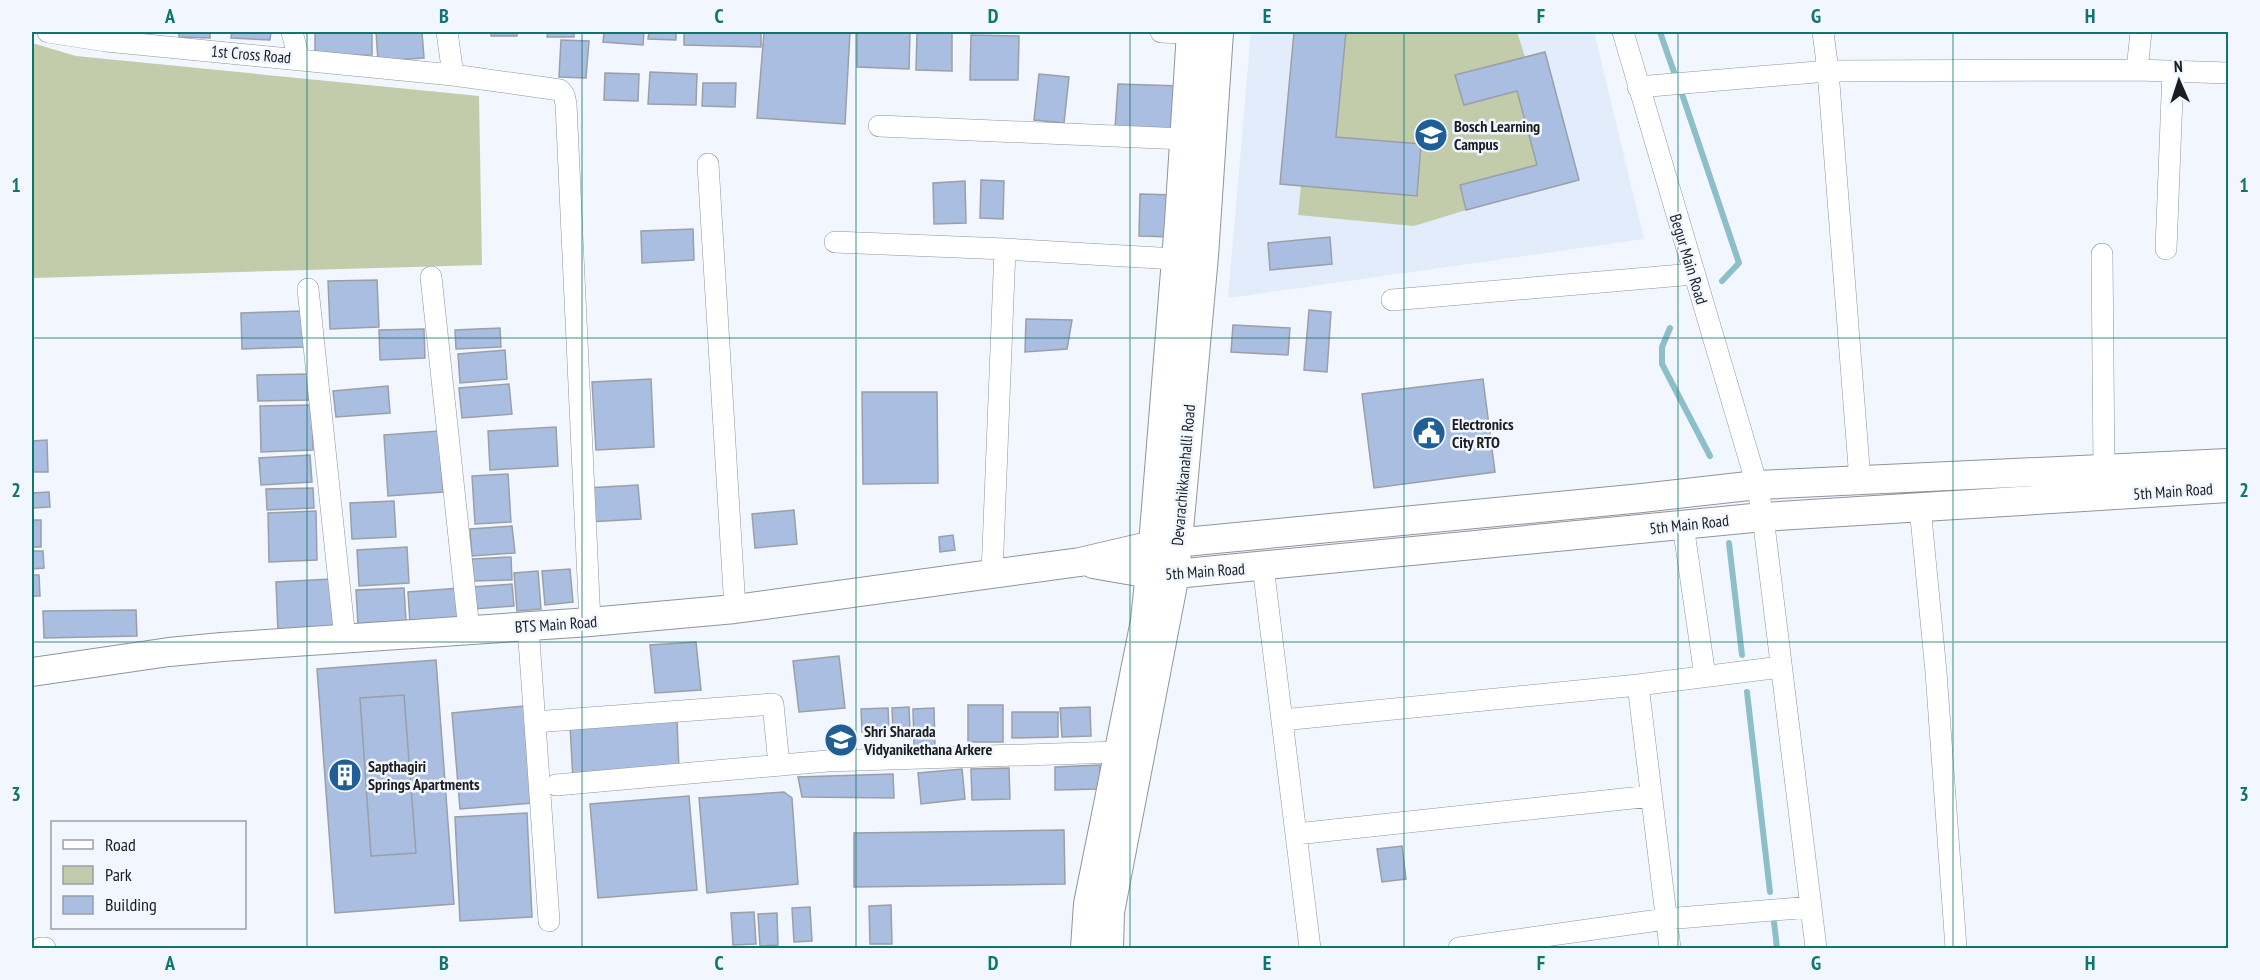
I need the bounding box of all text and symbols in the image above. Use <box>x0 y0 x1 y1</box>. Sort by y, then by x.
text: A <box>164 3 176 29</box>
text: B <box>439 3 449 29</box>
text: C <box>714 3 724 29</box>
text: D <box>988 3 999 29</box>
text: E <box>1263 3 1271 29</box>
text: F <box>1537 3 1545 29</box>
text: G <box>1811 3 1821 29</box>
text: H <box>2085 3 2095 29</box>
street label: 1st Cross Road <box>210 41 292 67</box>
north arrow <box>2149 51 2209 111</box>
text: N <box>2173 56 2183 76</box>
place label: Bosch Learning Campus <box>1454 116 1540 154</box>
school or university icon: Bosch Learning Campus <box>1413 117 1449 153</box>
text: 1 <box>11 172 21 198</box>
text: 1 <box>2239 172 2249 198</box>
street label: Begur Main Road <box>1666 211 1712 307</box>
street label: Devarachikkanahalli Road <box>1167 404 1199 546</box>
place label: Electronics City RTO <box>1452 414 1514 452</box>
public building icon: Electronics City RTO <box>1411 415 1447 451</box>
text: 2 <box>11 477 21 503</box>
text: 2 <box>2239 477 2249 503</box>
street label: 5th Main Road <box>2132 478 2214 504</box>
street label: 5th Main Road <box>1648 510 1730 538</box>
street label: 5th Main Road <box>1164 558 1246 584</box>
street label: BTS Main Road <box>514 611 598 637</box>
place label: Shri Sharada Vidyanikethana Arkere <box>863 721 992 759</box>
school or university icon: Shri Sharada Vidyanikethana Arkere <box>823 722 859 758</box>
place label: Sapthagiri Springs Apartments <box>368 756 480 794</box>
building icon: Sapthagiri Springs Apartments <box>327 757 363 793</box>
text: 3 <box>11 781 21 807</box>
text: 3 <box>2239 781 2249 807</box>
legend <box>51 821 246 929</box>
text: Road <box>105 833 136 856</box>
text: Park <box>105 863 132 886</box>
text: Building <box>105 893 157 916</box>
text: A <box>164 950 176 976</box>
text: B <box>439 950 449 976</box>
text: C <box>714 950 724 976</box>
text: D <box>988 950 999 976</box>
text: E <box>1263 950 1271 976</box>
text: F <box>1537 950 1545 976</box>
text: G <box>1811 950 1821 976</box>
text: H <box>2085 950 2095 976</box>

